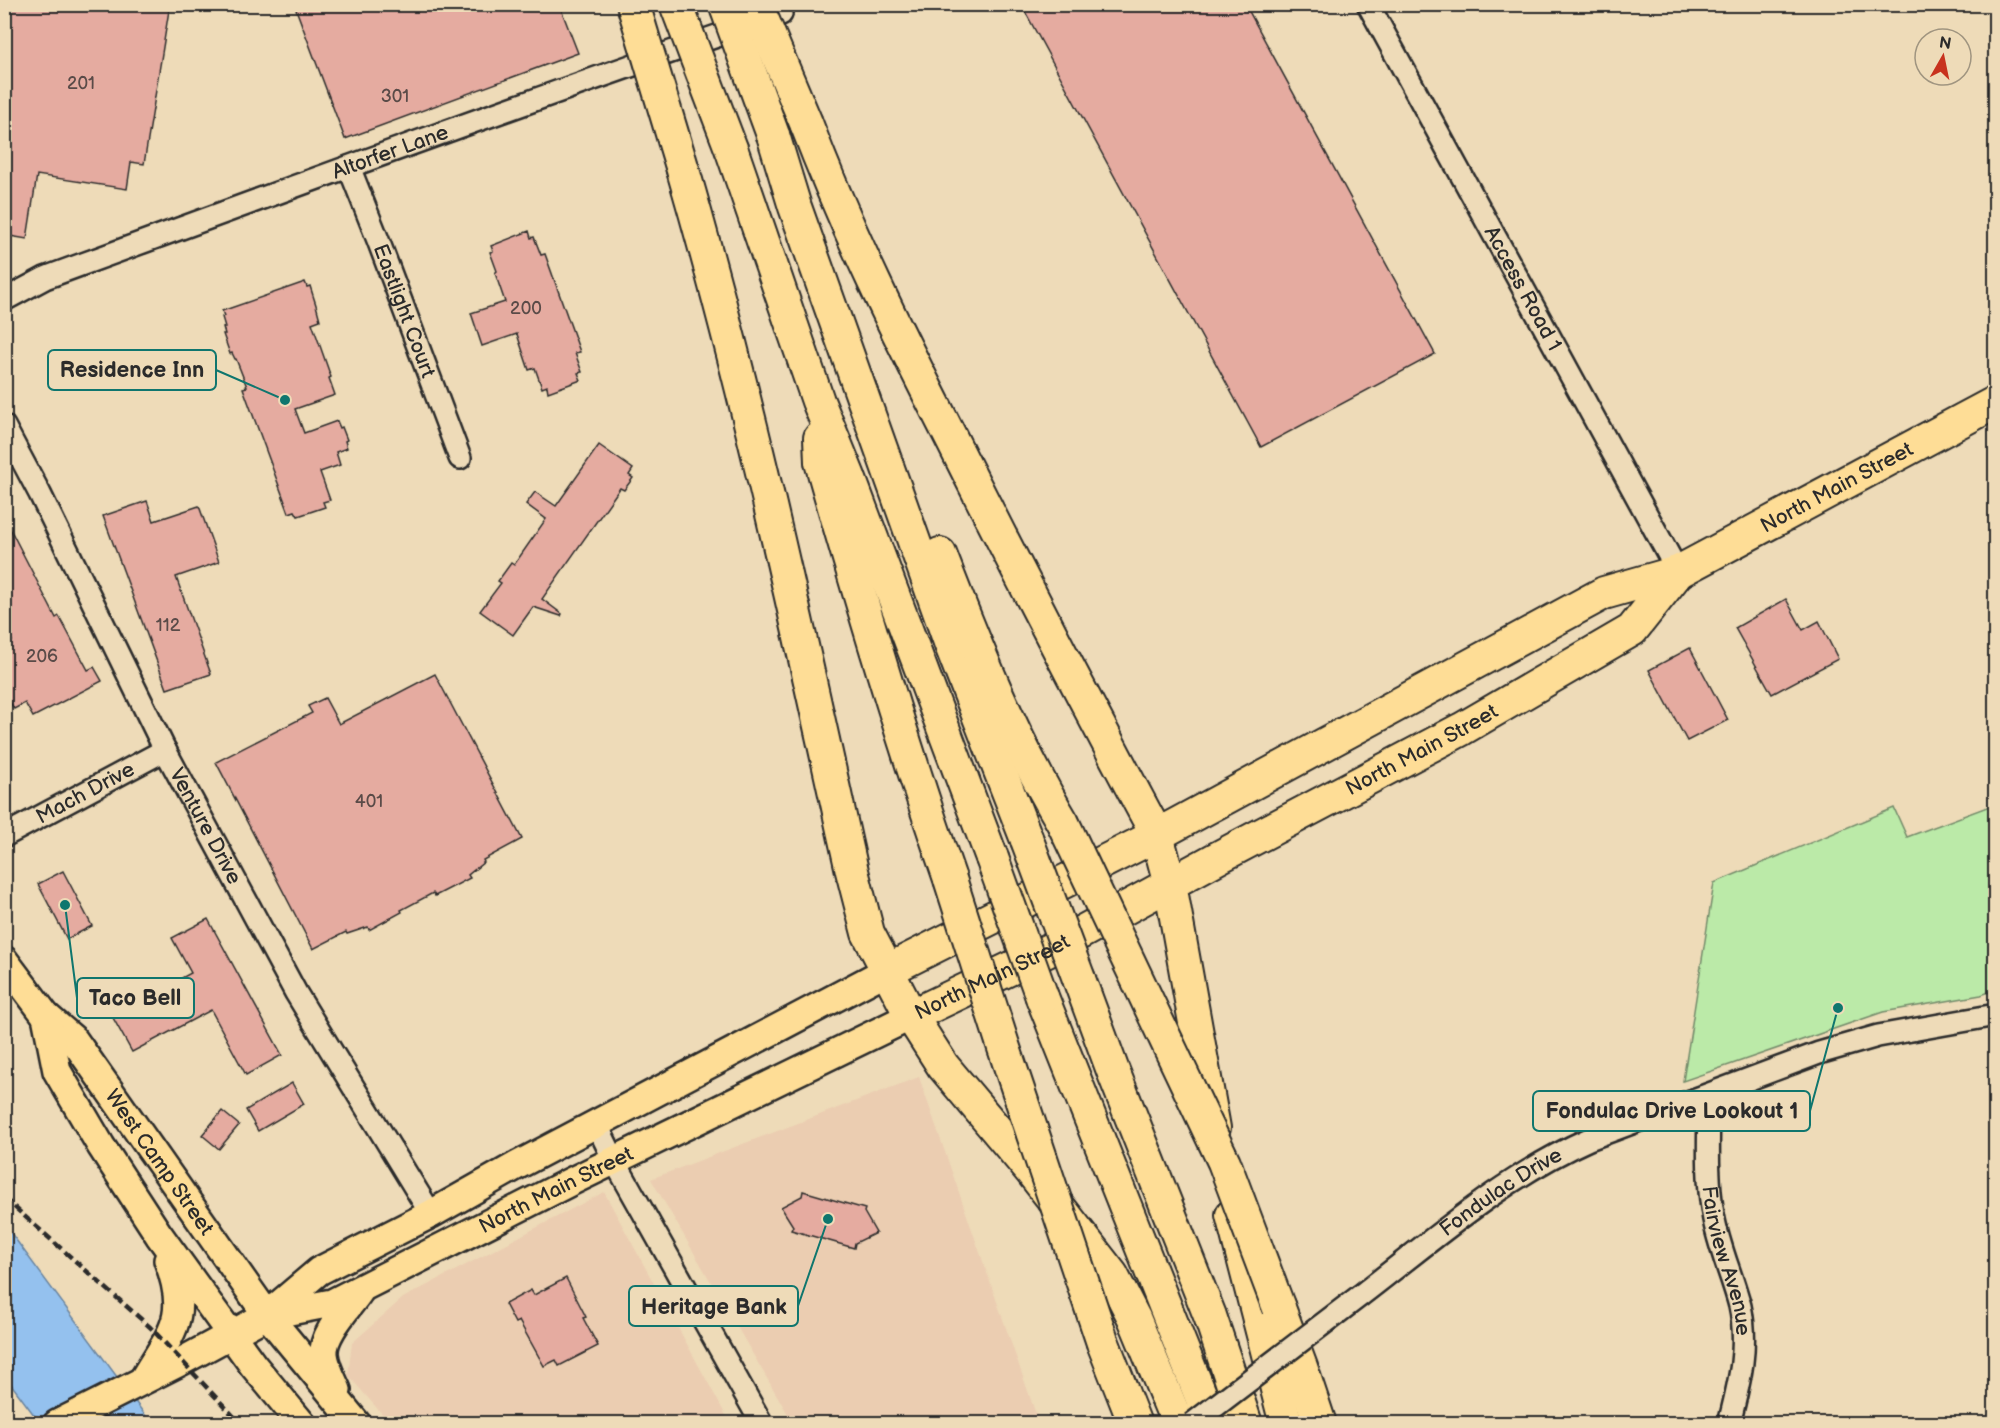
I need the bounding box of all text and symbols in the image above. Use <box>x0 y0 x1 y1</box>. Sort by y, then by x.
north arrow <box>1913 27 1973 87</box>
text: N <box>1938 33 1953 54</box>
house number: 201 <box>67 73 95 94</box>
house number: 301 <box>381 86 409 107</box>
street label: Altorfer Lane <box>329 120 452 185</box>
street label: Access Road 1 <box>1479 222 1567 355</box>
street label: Eastlight Court <box>368 241 441 382</box>
house number: 200 <box>510 298 542 319</box>
callout: Residence Inn <box>48 350 216 390</box>
text: Residence Inn <box>60 357 204 384</box>
street label: North Main Street <box>1756 437 1918 539</box>
house number: 112 <box>156 615 181 636</box>
house number: 206 <box>26 646 58 667</box>
street label: North Main Street <box>1341 699 1503 801</box>
street label: Mach Drive <box>32 757 139 830</box>
street label: Venture Drive <box>164 764 247 889</box>
house number: 401 <box>355 791 383 812</box>
street label: North Main Street <box>911 929 1075 1025</box>
callout: Taco Bell <box>77 978 194 1018</box>
text: Taco Bell <box>89 985 181 1012</box>
street label: West Camp Street <box>100 1085 219 1240</box>
callout: Fondulac Drive Lookout 1 <box>1533 1091 1810 1131</box>
text: Fondulac Drive Lookout 1 <box>1546 1098 1798 1125</box>
street label: North Main Street <box>475 1141 638 1239</box>
street label: Fondulac Drive <box>1435 1142 1566 1242</box>
street label: Fairview Avenue <box>1697 1185 1756 1336</box>
callout: Heritage Bank <box>629 1286 798 1326</box>
text: Heritage Bank <box>641 1294 787 1321</box>

